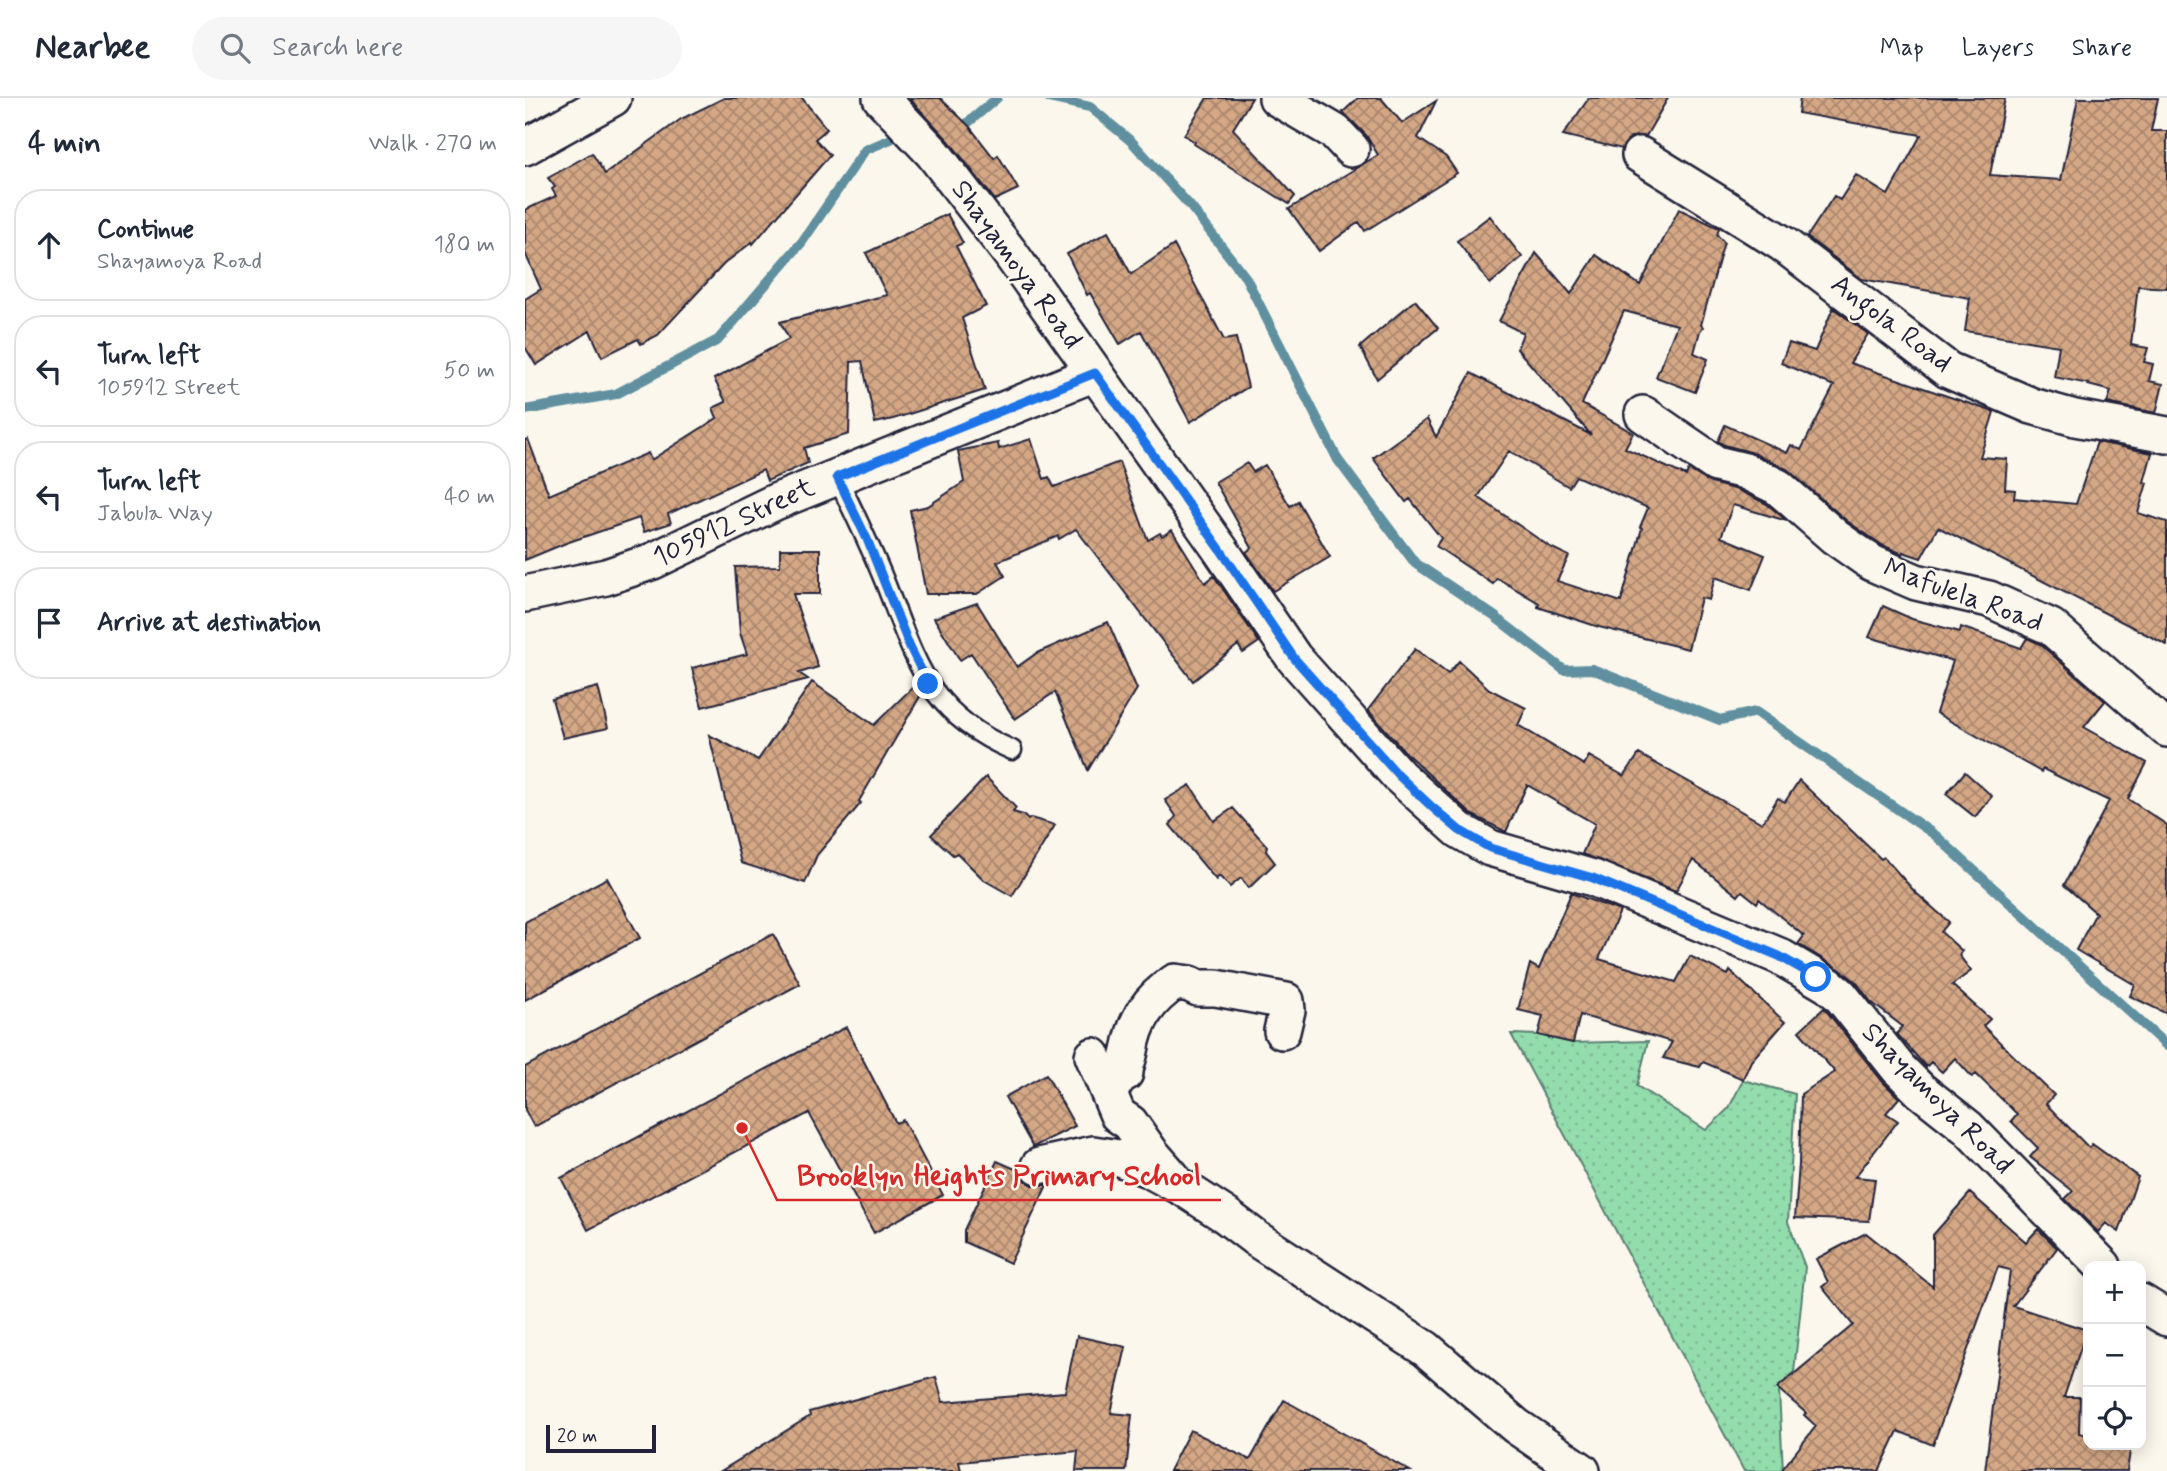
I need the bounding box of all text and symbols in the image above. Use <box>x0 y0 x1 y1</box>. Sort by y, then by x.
search box <box>192 17 682 80</box>
text: Nearbee <box>35 26 150 70</box>
icon: search <box>216 29 254 67</box>
text: Search here <box>272 31 403 65</box>
text: Map <box>1880 33 1924 64</box>
text: Layers <box>1962 33 2034 64</box>
text: Share <box>2072 33 2132 64</box>
text: 4 min <box>28 124 101 163</box>
text: Walk · 270 m <box>368 129 497 159</box>
street label: Shayamoya Road <box>942 173 1090 357</box>
text: Continue <box>97 213 194 247</box>
icon: ahead <box>30 226 68 264</box>
text: 180 m <box>434 230 495 260</box>
text: Shayamoya Road <box>97 247 262 277</box>
street label: Angola Road <box>1821 266 1959 384</box>
text: Turn left <box>97 339 201 373</box>
icon: left <box>30 352 68 390</box>
text: 50 m <box>444 356 495 386</box>
text: 105912 Street <box>97 373 240 403</box>
text: Turn left <box>97 465 201 499</box>
street label: 105912 Street <box>647 469 821 577</box>
icon: left <box>30 478 68 516</box>
text: 40 m <box>444 482 495 512</box>
text: Jabula Way <box>97 499 213 529</box>
street label: Mafulela Road <box>1878 550 2048 642</box>
icon: arrive <box>30 604 68 642</box>
text: Arrive at destination <box>97 606 321 640</box>
route end <box>912 668 943 699</box>
route start <box>1800 961 1831 992</box>
street label: Shayamoya Road <box>1853 1015 2021 1183</box>
callout: Brooklyn Heights Primary School <box>777 1149 1221 1200</box>
text: Brooklyn Heights Primary School <box>797 1157 1201 1197</box>
map controls <box>2083 1261 2146 1450</box>
button: + <box>2083 1261 2146 1324</box>
button: − <box>2083 1324 2146 1387</box>
button: locate <box>2083 1387 2146 1450</box>
scale bar <box>546 1422 656 1454</box>
text: 20 m <box>557 1424 597 1449</box>

